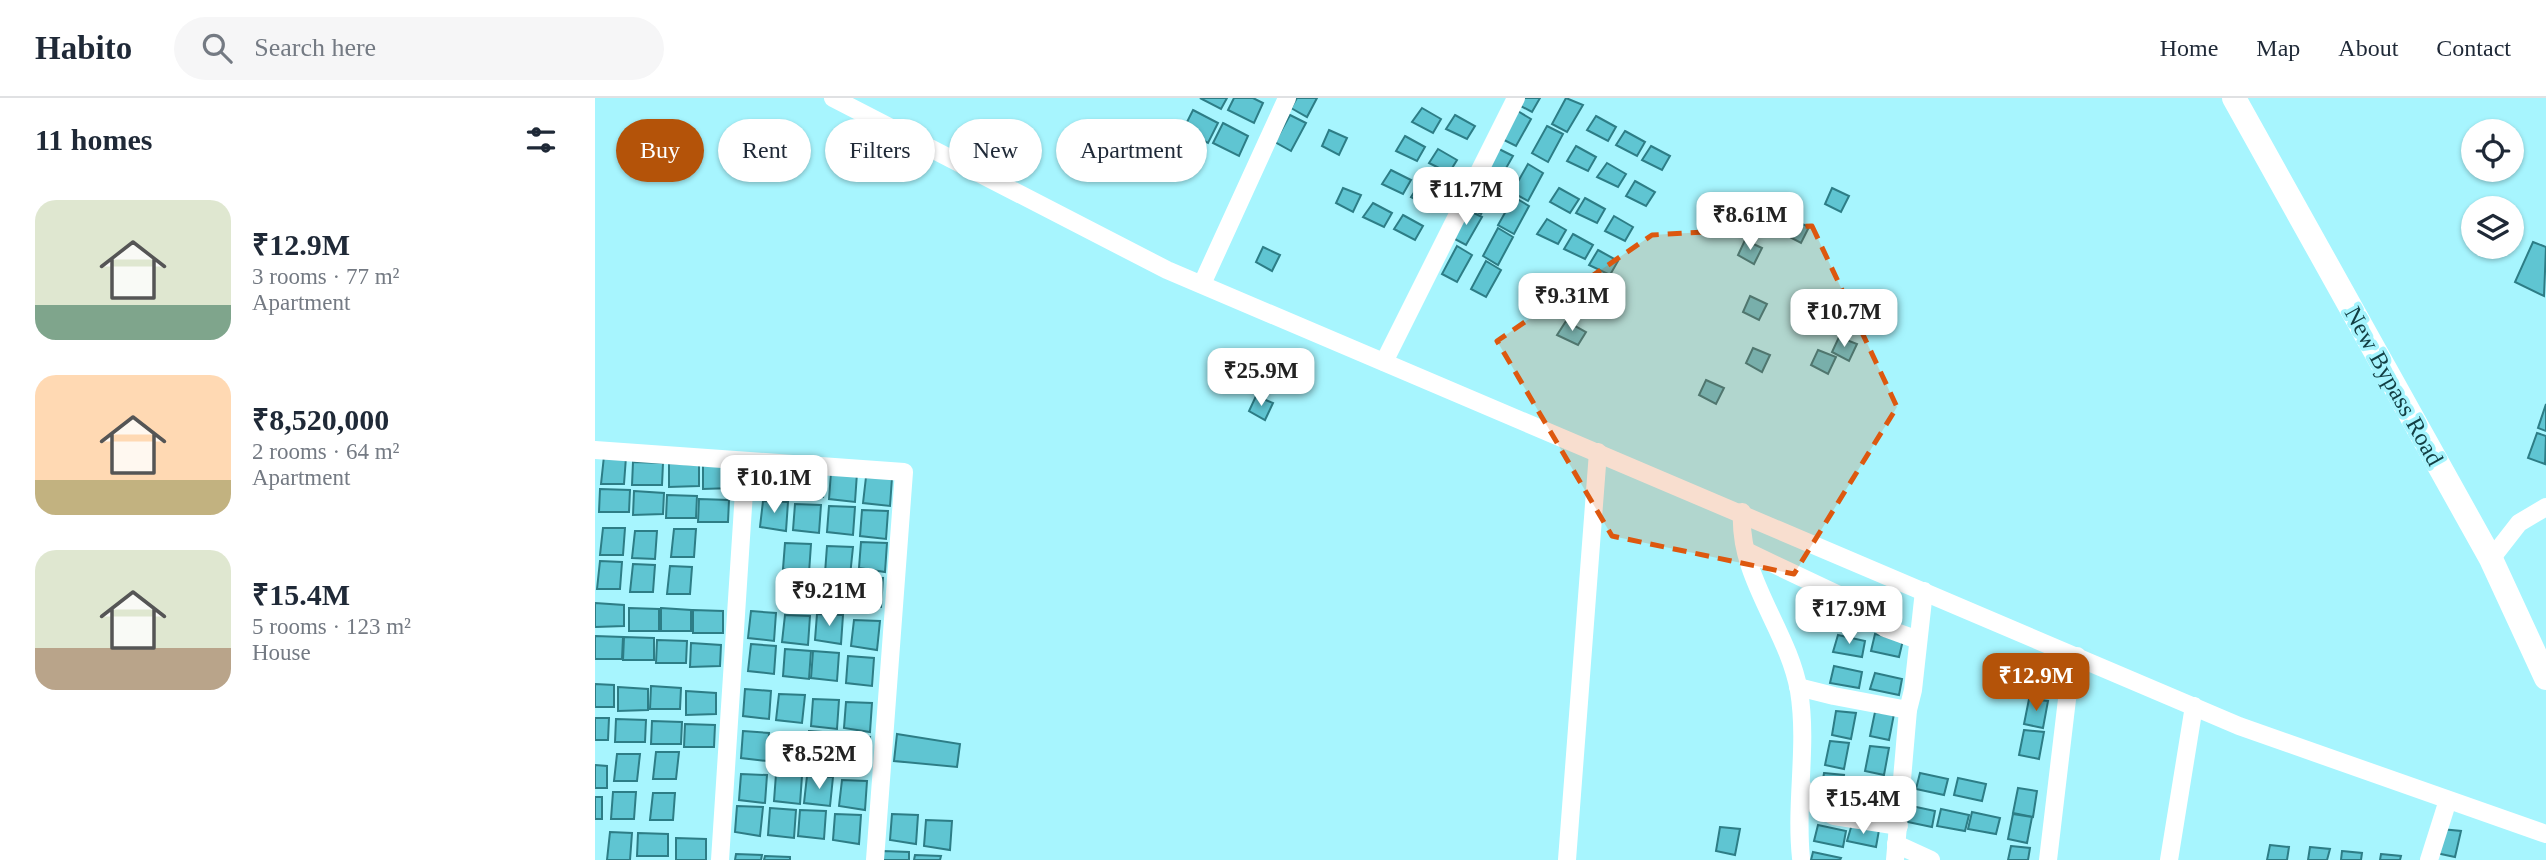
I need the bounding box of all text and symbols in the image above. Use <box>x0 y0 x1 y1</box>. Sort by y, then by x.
search box <box>174 17 664 80</box>
icon: search <box>198 29 236 67</box>
text: Habito <box>35 30 132 66</box>
text: Search here <box>254 33 376 62</box>
text: Home <box>2160 35 2218 61</box>
text: Map <box>2256 35 2300 61</box>
text: About <box>2338 35 2398 61</box>
text: Contact <box>2436 35 2511 61</box>
chip: Buy <box>616 119 704 182</box>
chip: Rent <box>718 119 811 182</box>
chip: Filters <box>825 119 935 182</box>
chip: New <box>949 119 1042 182</box>
chip: Apartment <box>1056 119 1207 182</box>
map controls <box>2461 119 2524 259</box>
button: locate <box>2461 119 2524 182</box>
icon: filters <box>522 121 560 159</box>
text: 11 homes <box>35 123 153 156</box>
pin: ₹11.7M <box>1409 167 1523 227</box>
text: ₹11.7M <box>1429 177 1503 202</box>
pin: ₹8.61M <box>1693 192 1807 252</box>
button: layers <box>2461 196 2524 259</box>
text: ₹8.61M <box>1712 202 1788 227</box>
icon: home <box>91 228 175 312</box>
text: ₹12.9M <box>252 228 350 261</box>
text: 3 rooms · 77 m² <box>252 264 399 289</box>
pin: ₹9.31M <box>1515 274 1629 333</box>
text: ₹9.31M <box>1534 283 1610 308</box>
pin: ₹10.7M <box>1787 289 1901 349</box>
text: Apartment <box>252 290 350 315</box>
text: ₹10.7M <box>1806 299 1882 324</box>
street label: New Bypass Road <box>2340 302 2448 470</box>
pin: ₹25.9M <box>1204 348 1318 408</box>
text: ₹25.9M <box>1223 358 1299 383</box>
icon: home <box>91 403 175 487</box>
text: ₹8,520,000 <box>252 403 389 436</box>
text: 2 rooms · 64 m² <box>252 439 399 464</box>
pin: ₹10.1M <box>717 456 831 515</box>
text: Apartment <box>252 465 350 490</box>
text: ₹10.1M <box>736 465 812 490</box>
pin: ₹9.21M <box>772 568 886 628</box>
icon: home <box>91 578 175 662</box>
text: ₹15.4M <box>252 578 350 611</box>
text: ₹9.21M <box>791 578 867 603</box>
pin: ₹17.9M <box>1792 587 1906 646</box>
text: ₹17.9M <box>1811 596 1887 621</box>
text: 5 rooms · 123 m² <box>252 614 411 639</box>
text: House <box>252 640 311 665</box>
pin: ₹12.9M <box>1979 654 2093 713</box>
text: ₹12.9M <box>1998 663 2074 688</box>
pin: ₹8.52M <box>762 732 876 791</box>
text: ₹8.52M <box>781 741 857 766</box>
pin: ₹15.4M <box>1806 776 1920 836</box>
text: ₹15.4M <box>1825 786 1901 811</box>

